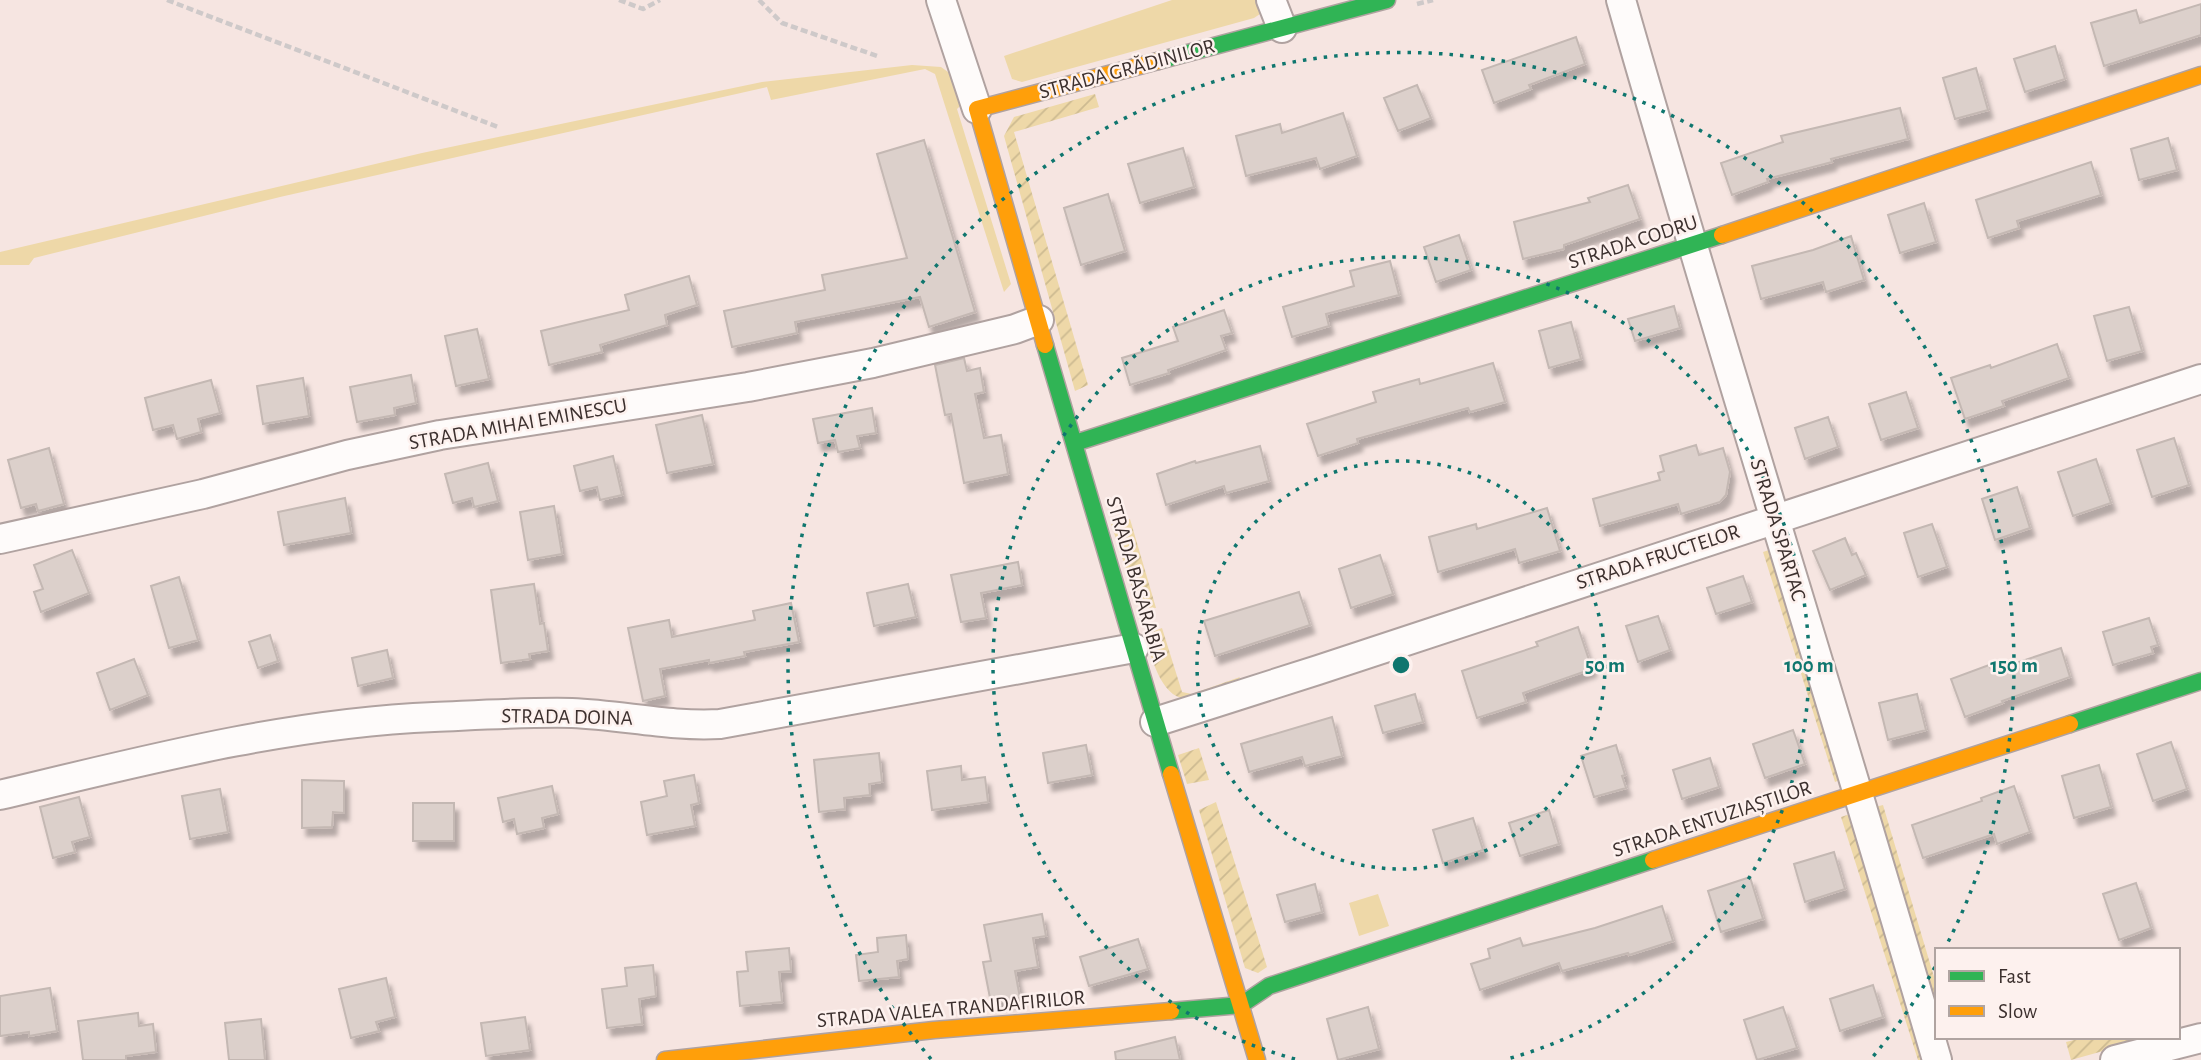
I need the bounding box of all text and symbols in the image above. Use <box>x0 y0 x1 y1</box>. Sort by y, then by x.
street label: STRADA GRĂDINILOR <box>1037 34 1217 103</box>
street label: STRADA CODRU <box>1566 211 1700 273</box>
street label: STRADA MIHAI EMINESCU <box>407 394 629 454</box>
street label: STRADA SPARTAC <box>1746 457 1810 604</box>
street label: STRADA BASARABIA <box>1102 494 1170 664</box>
street label: STRADA FRUCTELOR <box>1574 521 1742 593</box>
centre of rings <box>1389 653 1413 677</box>
text: 50 m <box>1585 655 1625 676</box>
text: 100 m <box>1784 655 1834 676</box>
text: 150 m <box>1990 655 2038 676</box>
street label: STRADA DOINA <box>501 705 633 729</box>
street label: STRADA ENTUZIAȘTILOR <box>1610 777 1815 863</box>
legend <box>1935 948 2180 1039</box>
text: Fast <box>1998 966 2031 987</box>
street label: STRADA VALEA TRANDAFIRILOR <box>816 987 1086 1031</box>
text: Slow <box>1998 1001 2037 1022</box>

